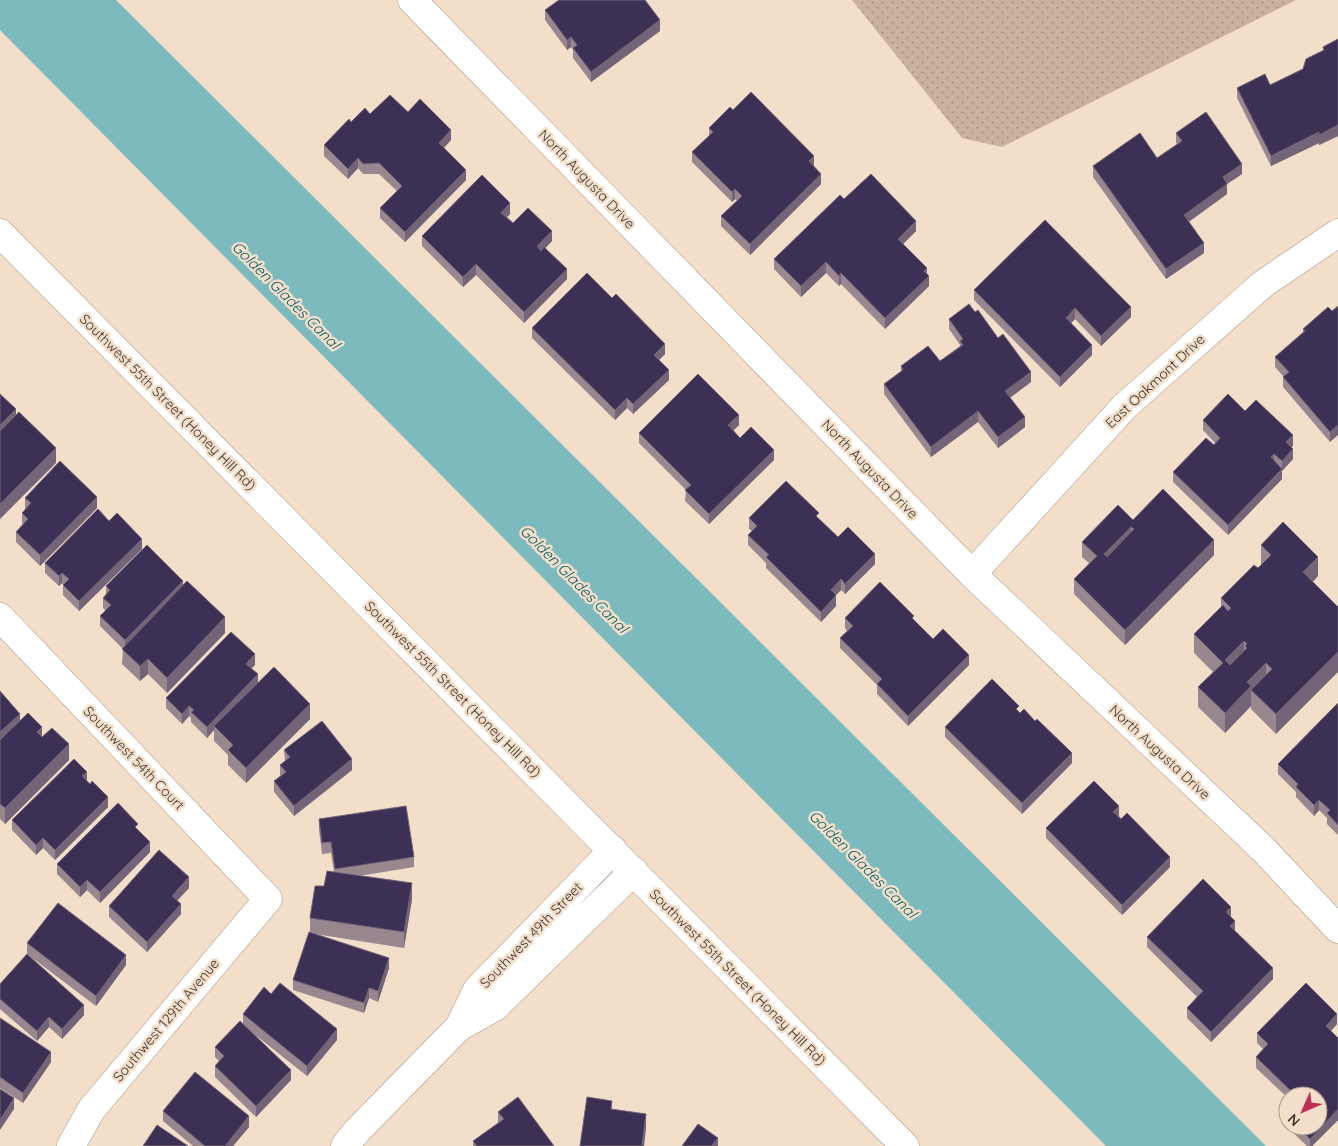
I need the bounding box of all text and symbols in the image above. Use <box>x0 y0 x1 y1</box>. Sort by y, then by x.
street label: North Augusta Drive <box>535 126 639 233</box>
water label: Golden Glades Canal <box>228 237 345 354</box>
street label: Southwest 55th Street (Honey Hill Rd) <box>76 310 260 494</box>
street label: East Oakmont Drive <box>1101 330 1209 432</box>
street label: North Augusta Drive <box>818 416 922 523</box>
water label: Golden Glades Canal <box>516 521 633 638</box>
street label: Southwest 55th Street (Honey Hill Rd) <box>361 597 545 781</box>
street label: North Augusta Drive <box>1106 701 1214 803</box>
street label: Southwest 54th Court <box>80 702 189 814</box>
water label: Golden Glades Canal <box>805 806 922 923</box>
street label: Southwest 49th Street <box>476 878 586 992</box>
street label: Southwest 55th Street (Honey Hill Rd) <box>646 885 830 1069</box>
street label: Southwest 129th Avenue <box>109 955 223 1085</box>
north arrow <box>1278 1086 1328 1136</box>
text: N <box>1284 1110 1304 1130</box>

